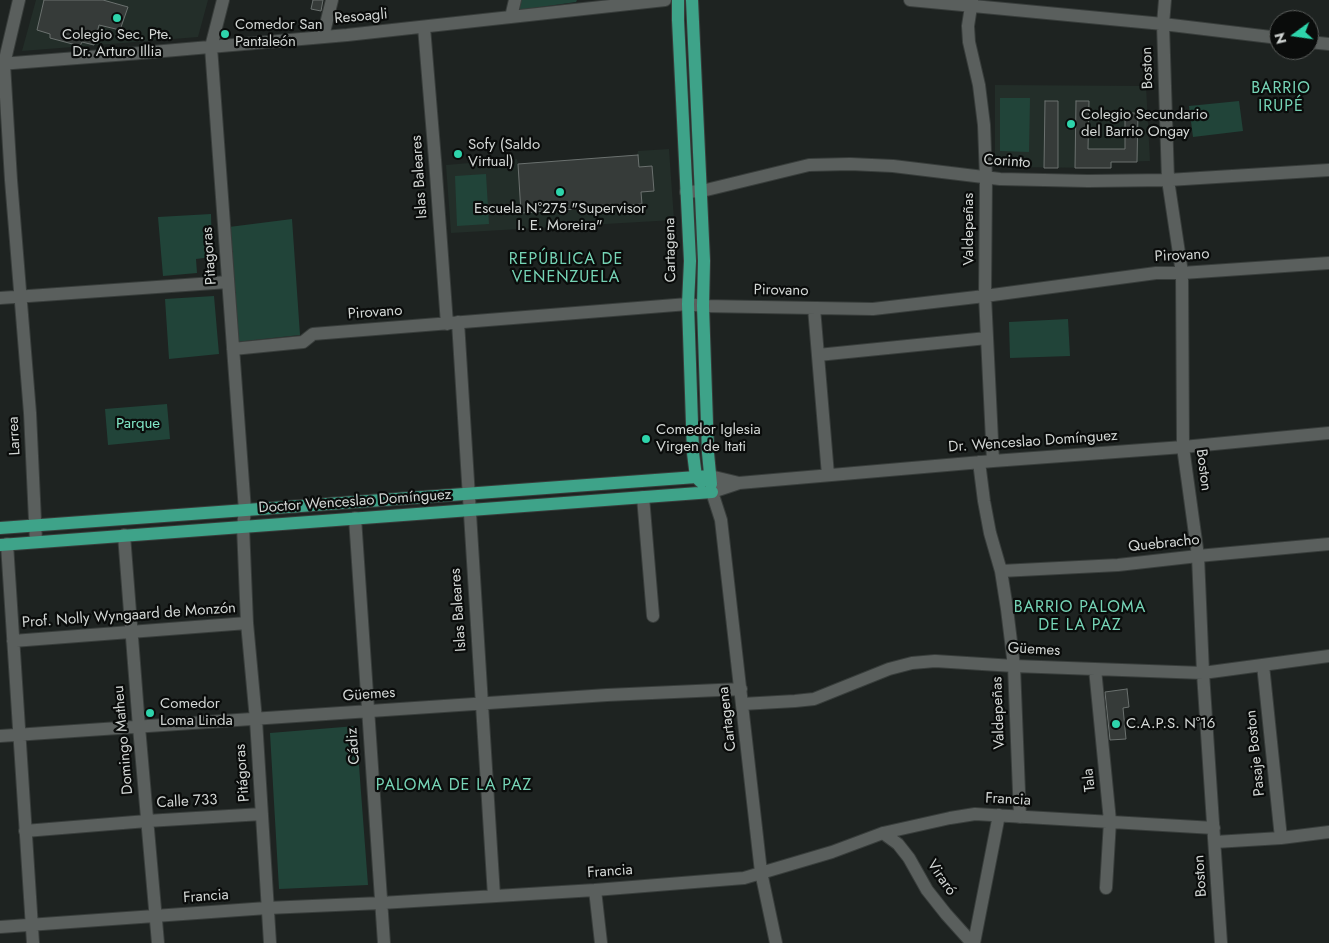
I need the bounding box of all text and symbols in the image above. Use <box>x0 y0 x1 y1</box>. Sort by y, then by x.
street label: Resoagli <box>334 6 388 28</box>
north arrow <box>1269 10 1319 60</box>
marker: Colegio Sec. Pte. Dr. Arturo Illia <box>111 12 123 24</box>
place label: Comedor San Pantaleón <box>235 16 323 51</box>
place label: Colegio Sec. Pte. Dr. Arturo Illia <box>62 26 172 61</box>
marker: Comedor San Pantaleón <box>219 28 231 40</box>
text: N <box>1269 31 1291 46</box>
street label: Boston <box>1138 47 1158 89</box>
district label: BARRIO IRUPÉ <box>1250 79 1312 117</box>
place label: Colegio Secundario del Barrio Ongay <box>1081 106 1208 141</box>
marker: Colegio Secundario del Barrio Ongay <box>1065 118 1077 130</box>
street label: Islas Baleares <box>408 135 432 219</box>
place label: Sofy (Saldo Virtual) <box>468 136 540 171</box>
marker: Sofy (Saldo Virtual) <box>452 148 464 160</box>
street label: Corinto <box>983 151 1031 173</box>
marker: Escuela Nº275 "Supervisor I. E. Moreira" <box>554 186 566 198</box>
street label: Valdepeñas <box>960 193 978 265</box>
place label: Escuela Nº275 "Supervisor I. E. Moreira" <box>474 200 646 235</box>
street label: Cartagena <box>661 217 681 283</box>
street label: Pitagoras <box>199 226 221 286</box>
street label: Pirovano <box>1154 246 1210 266</box>
district label: REPÚBLICA DE VENENZUELA <box>507 250 625 288</box>
street label: Pirovano <box>753 282 809 300</box>
street label: Pirovano <box>347 302 403 324</box>
park label: Parque <box>116 415 160 433</box>
street label: Larrea <box>5 416 25 456</box>
place label: Comedor Iglesia Virgen de Itati <box>656 421 761 456</box>
street label: Dr. Wenceslao Domínguez <box>948 427 1118 457</box>
marker: Comedor Iglesia Virgen de Itati <box>640 433 652 445</box>
street label: Boston <box>1191 448 1215 492</box>
street label: Doctor Wenceslao Domínguez <box>258 486 452 518</box>
street label: Quebracho <box>1127 531 1201 557</box>
street label: Islas Baleares <box>447 568 471 652</box>
district label: BARRIO PALOMA DE LA PAZ <box>1012 598 1148 636</box>
street label: Prof. Nolly Wyngaard de Monzón <box>21 600 237 632</box>
street label: Güemes <box>1007 640 1061 660</box>
street label: Valdepeñas <box>989 676 1009 750</box>
street label: Güemes <box>342 684 396 706</box>
street label: Domingo Matheu <box>110 685 138 795</box>
street label: Cartagena <box>715 686 741 752</box>
place label: Comedor Loma Linda <box>160 695 233 730</box>
marker: Comedor Loma Linda <box>144 707 156 719</box>
street label: Pasaje Boston <box>1243 709 1269 797</box>
place label: C.A.P.S. Nº16 <box>1126 715 1215 733</box>
marker: C.A.P.S. Nº16 <box>1110 718 1122 730</box>
street label: Cádiz <box>344 727 364 765</box>
street label: Pitágoras <box>232 743 254 803</box>
street label: Tala <box>1080 767 1100 793</box>
district label: PALOMA DE LA PAZ <box>374 776 534 796</box>
street label: Francia <box>985 790 1031 810</box>
street label: Calle 733 <box>156 791 218 813</box>
street label: Boston <box>1191 854 1211 898</box>
street label: Viraró <box>923 857 959 899</box>
street label: Francia <box>587 861 633 883</box>
street label: Francia <box>183 886 229 908</box>

